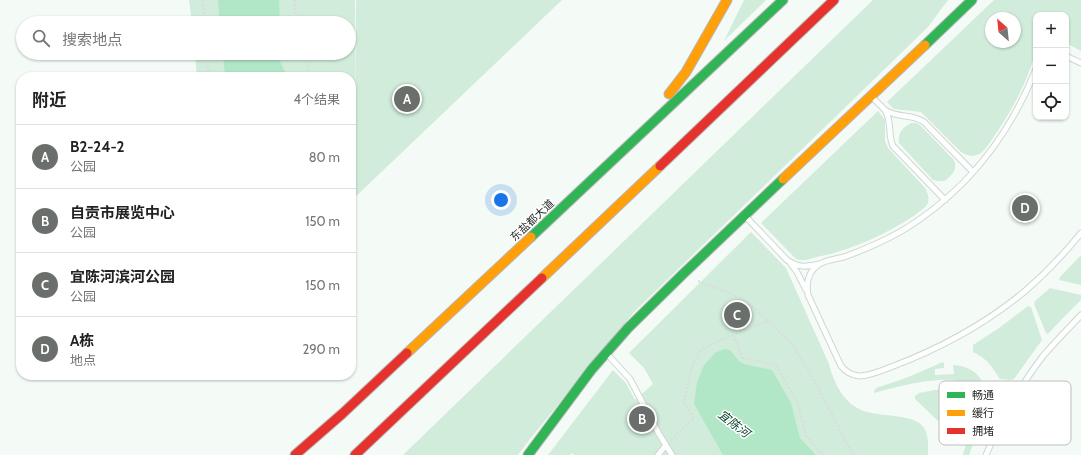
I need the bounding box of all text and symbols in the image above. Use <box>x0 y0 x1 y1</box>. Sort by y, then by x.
north arrow <box>985 12 1021 48</box>
map controls <box>1033 12 1069 120</box>
button: + <box>1033 12 1069 48</box>
search box <box>16 16 356 60</box>
icon: search <box>30 27 52 49</box>
text: 搜索地点 <box>62 31 122 49</box>
button: − <box>1033 48 1069 84</box>
pin: A <box>394 84 420 114</box>
button: locate <box>1033 84 1069 120</box>
text: 附近 <box>32 90 66 110</box>
text: 4个结果 <box>293 91 340 107</box>
text: B2-24-2 <box>70 138 125 156</box>
text: A <box>41 149 49 165</box>
text: 80 m <box>309 149 340 165</box>
text: 公园 <box>70 158 96 174</box>
your location <box>491 190 511 210</box>
pin: D <box>1012 193 1038 223</box>
street label: 东盐都大道 <box>507 196 557 244</box>
text: 自贡市展览中心 <box>70 204 175 222</box>
text: B <box>41 213 49 229</box>
text: 150 m <box>305 213 340 229</box>
text: 公园 <box>70 224 96 240</box>
text: 宜陈河滨河公园 <box>70 268 175 286</box>
text: C <box>41 277 49 293</box>
text: 150 m <box>305 277 340 293</box>
text: 公园 <box>70 288 96 304</box>
pin: C <box>724 300 750 330</box>
text: A栋 <box>70 332 94 350</box>
text: D <box>40 341 50 357</box>
text: 290 m <box>302 341 340 357</box>
text: 地点 <box>70 352 96 368</box>
legend <box>939 381 1071 445</box>
text: 畅通 <box>972 388 994 402</box>
pin: B <box>629 404 655 434</box>
text: 缓行 <box>972 406 994 420</box>
water label: 宜陈河 <box>716 407 755 442</box>
text: 拥堵 <box>972 424 994 438</box>

